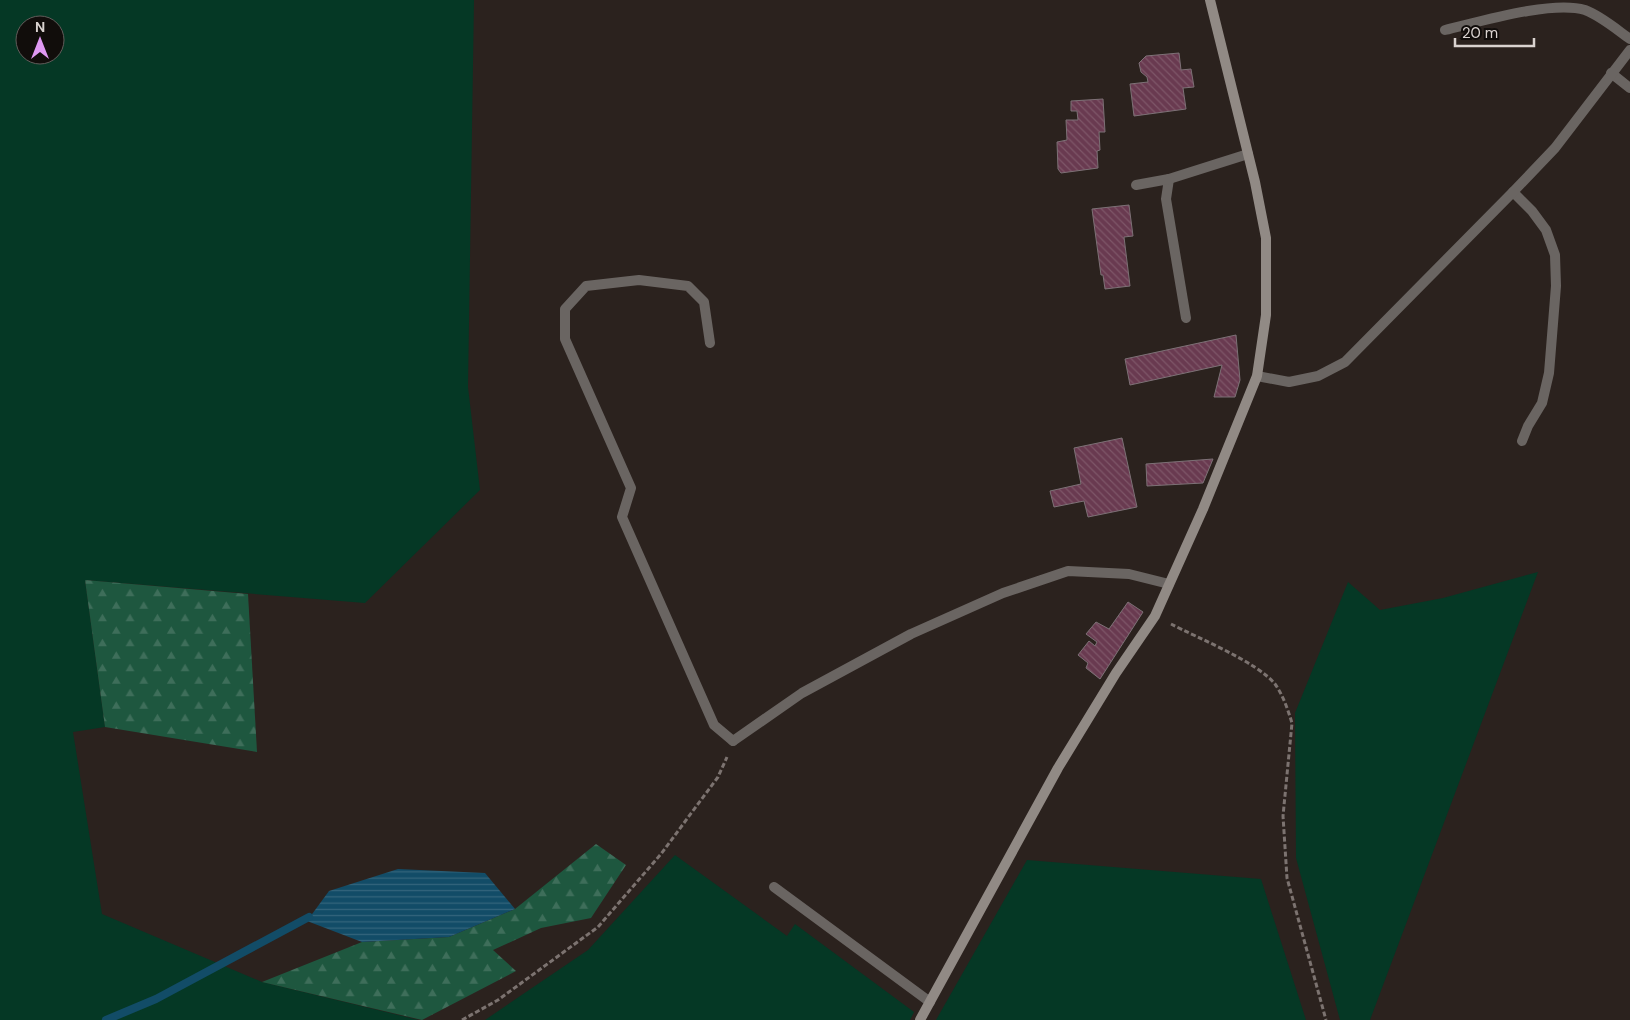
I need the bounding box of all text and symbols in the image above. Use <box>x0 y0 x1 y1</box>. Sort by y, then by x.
north arrow <box>15 15 65 65</box>
scale bar <box>1455 15 1534 47</box>
text: N <box>35 18 45 36</box>
text: 20 m <box>1462 23 1498 43</box>

